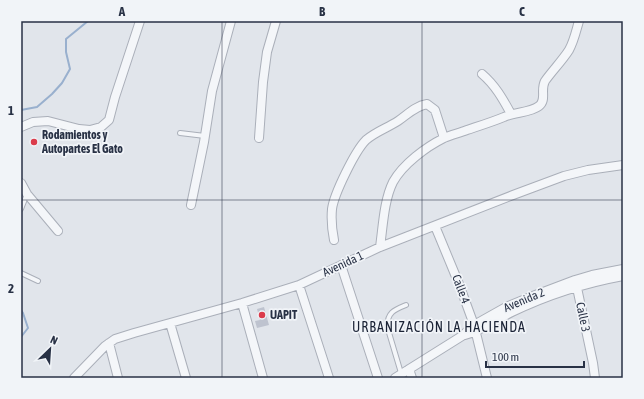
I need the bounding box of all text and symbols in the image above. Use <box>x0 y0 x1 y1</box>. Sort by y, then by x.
text: A <box>118 4 126 19</box>
text: B <box>319 4 326 19</box>
text: C <box>519 4 525 19</box>
text: 1 <box>8 103 14 118</box>
place label: Rodamientos y Autopartes El Gato <box>41 128 123 156</box>
marker: Rodamientos y Autopartes El Gato <box>29 137 39 147</box>
street label: Avenida 1 <box>320 248 366 279</box>
street label: Calle 4 <box>449 273 473 306</box>
text: 2 <box>8 281 14 296</box>
street label: Avenida 2 <box>501 285 547 315</box>
street label: Calle 3 <box>573 301 593 333</box>
place label: UAPIT <box>270 308 298 322</box>
marker: UAPIT <box>257 310 267 320</box>
district label: URBANIZACIÓN LA HACIENDA <box>352 319 526 335</box>
north arrow <box>30 329 70 369</box>
text: N <box>49 333 60 347</box>
scale bar <box>486 343 584 369</box>
text: 100 m <box>492 350 519 364</box>

